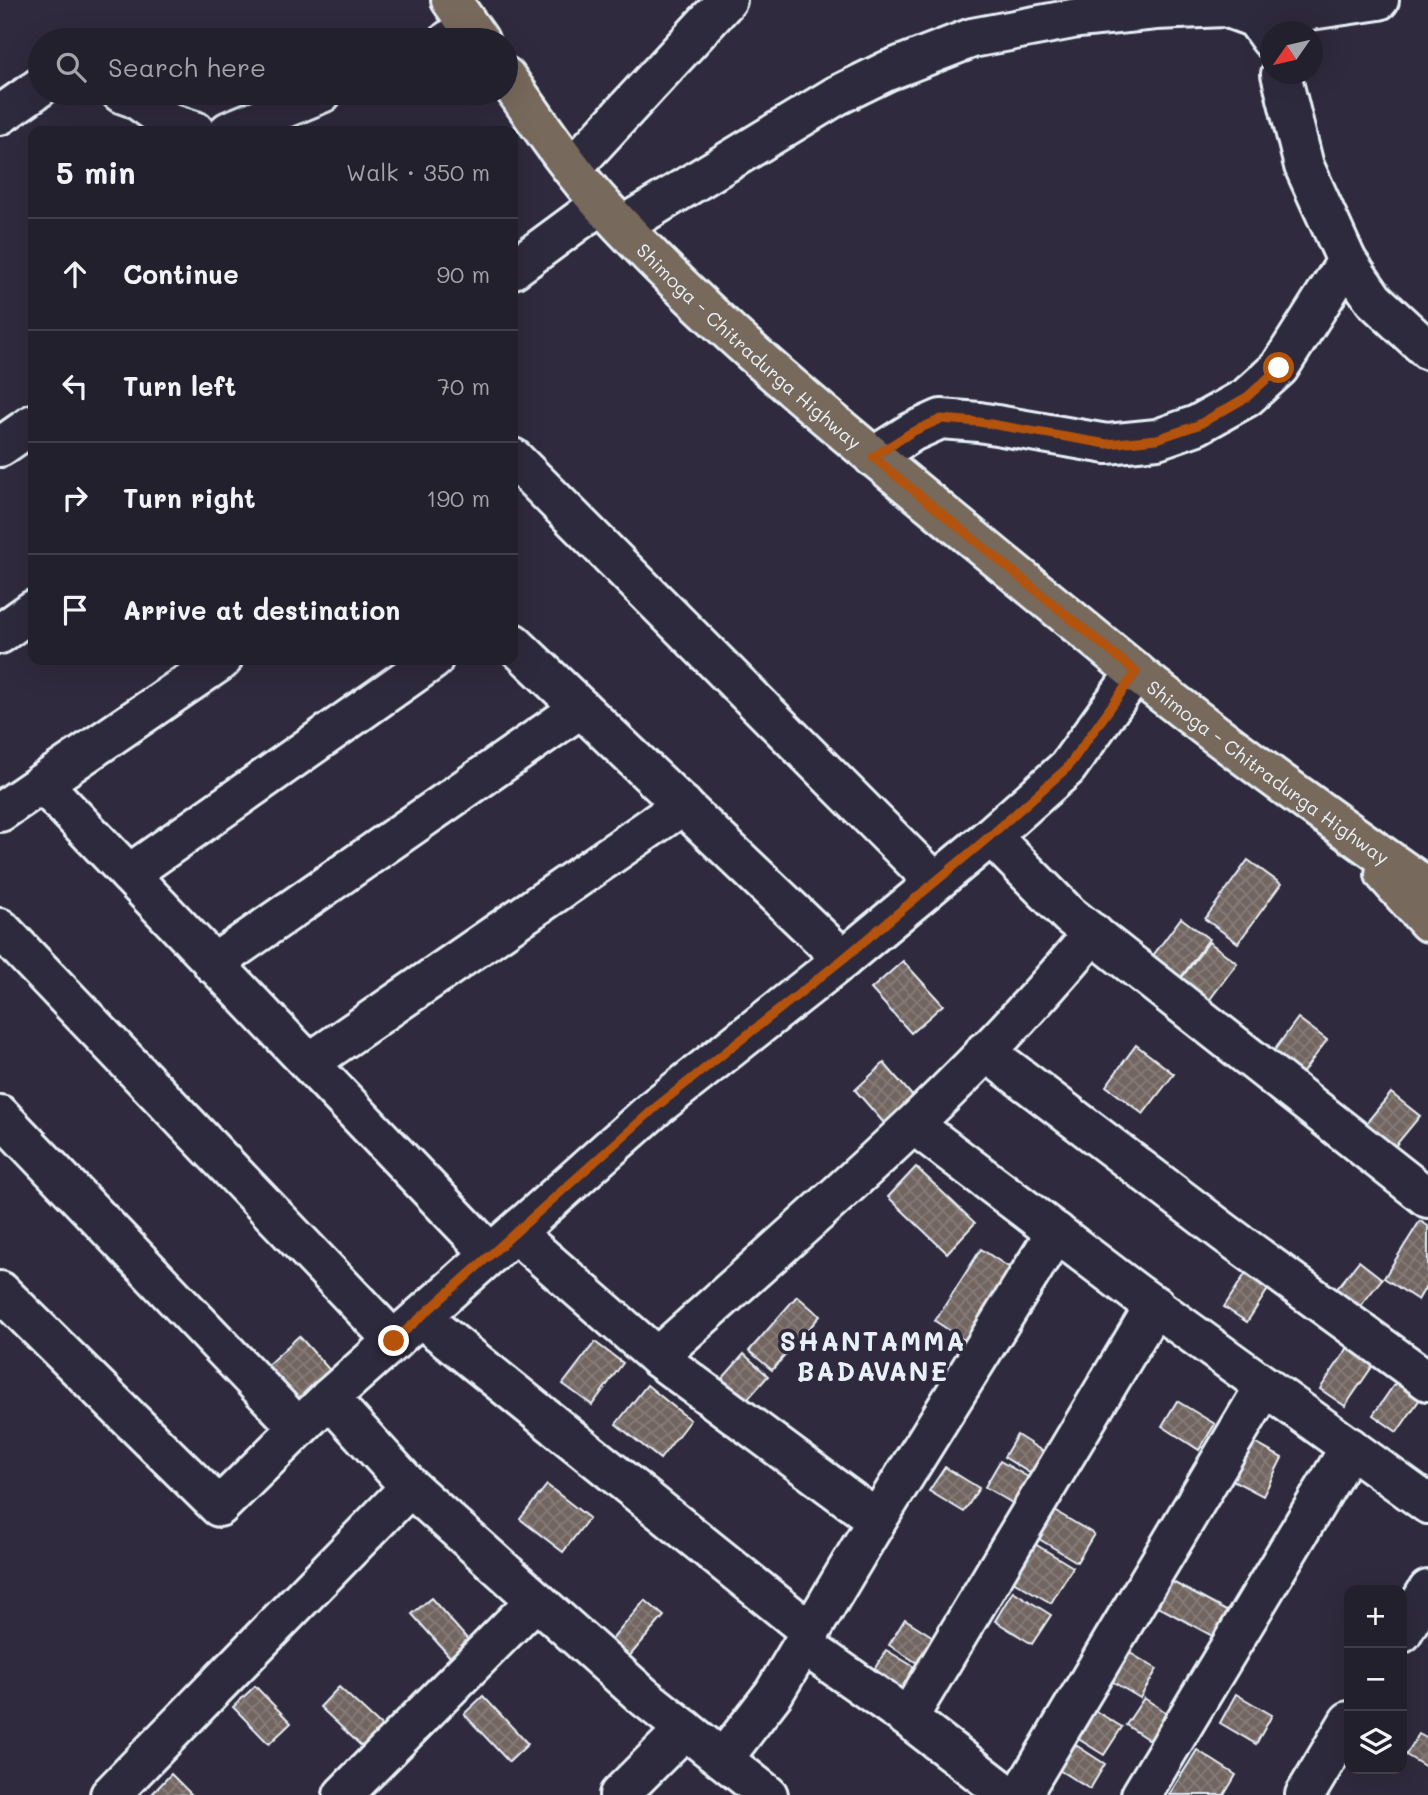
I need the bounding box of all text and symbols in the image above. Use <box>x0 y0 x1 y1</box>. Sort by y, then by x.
north arrow <box>1260 21 1323 84</box>
search box <box>28 28 518 105</box>
icon: search <box>52 48 90 86</box>
text: Search here <box>108 50 266 84</box>
text: 5 min <box>56 152 136 192</box>
text: Walk · 350 m <box>346 157 490 187</box>
street label: Shimoga - Chitradurga Highway <box>632 237 867 454</box>
icon: ahead <box>56 255 94 293</box>
text: Continue <box>123 257 239 291</box>
text: 90 m <box>437 259 490 289</box>
route start <box>1263 352 1294 383</box>
icon: left <box>56 367 94 405</box>
text: Turn left <box>123 369 236 403</box>
text: 70 m <box>437 371 490 401</box>
icon: right <box>56 479 94 517</box>
text: Turn right <box>123 481 256 515</box>
text: 190 m <box>426 483 490 513</box>
icon: arrive <box>56 591 94 629</box>
text: Arrive at destination <box>123 593 400 627</box>
street label: Shimoga - Chitradurga Highway <box>1142 674 1395 869</box>
district label: SHANTAMMA BADAVANE <box>780 1324 966 1388</box>
route end <box>378 1325 409 1356</box>
map controls <box>1344 1585 1407 1774</box>
button: + <box>1344 1585 1407 1648</box>
button: − <box>1344 1648 1407 1711</box>
button: layers <box>1344 1711 1407 1774</box>

